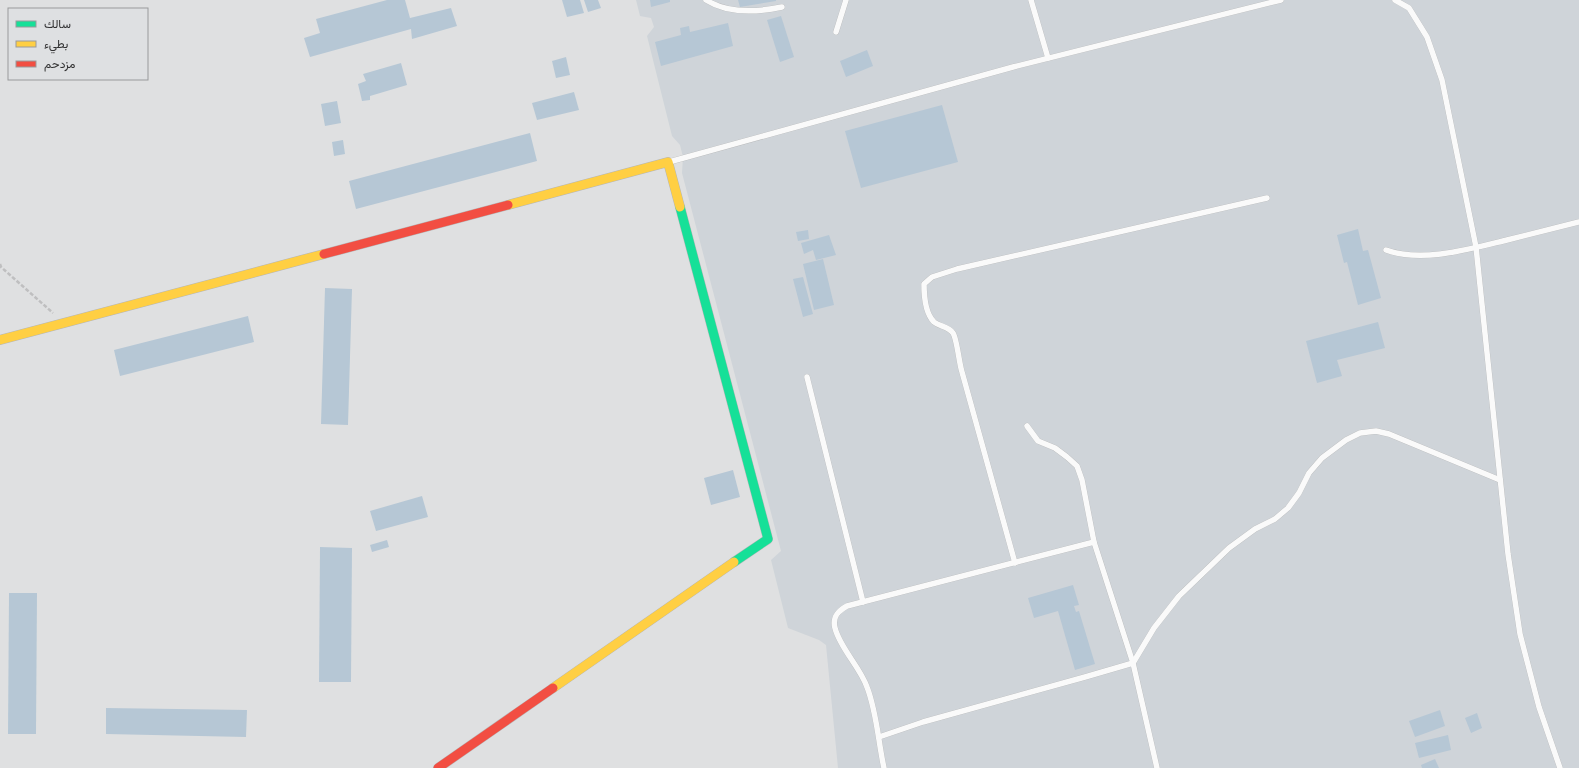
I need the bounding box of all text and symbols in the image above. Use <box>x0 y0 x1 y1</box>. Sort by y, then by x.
legend <box>8 8 148 80</box>
text: سالك <box>44 18 71 30</box>
text: بطيء <box>44 38 68 54</box>
text: مزدحم <box>44 58 75 72</box>

